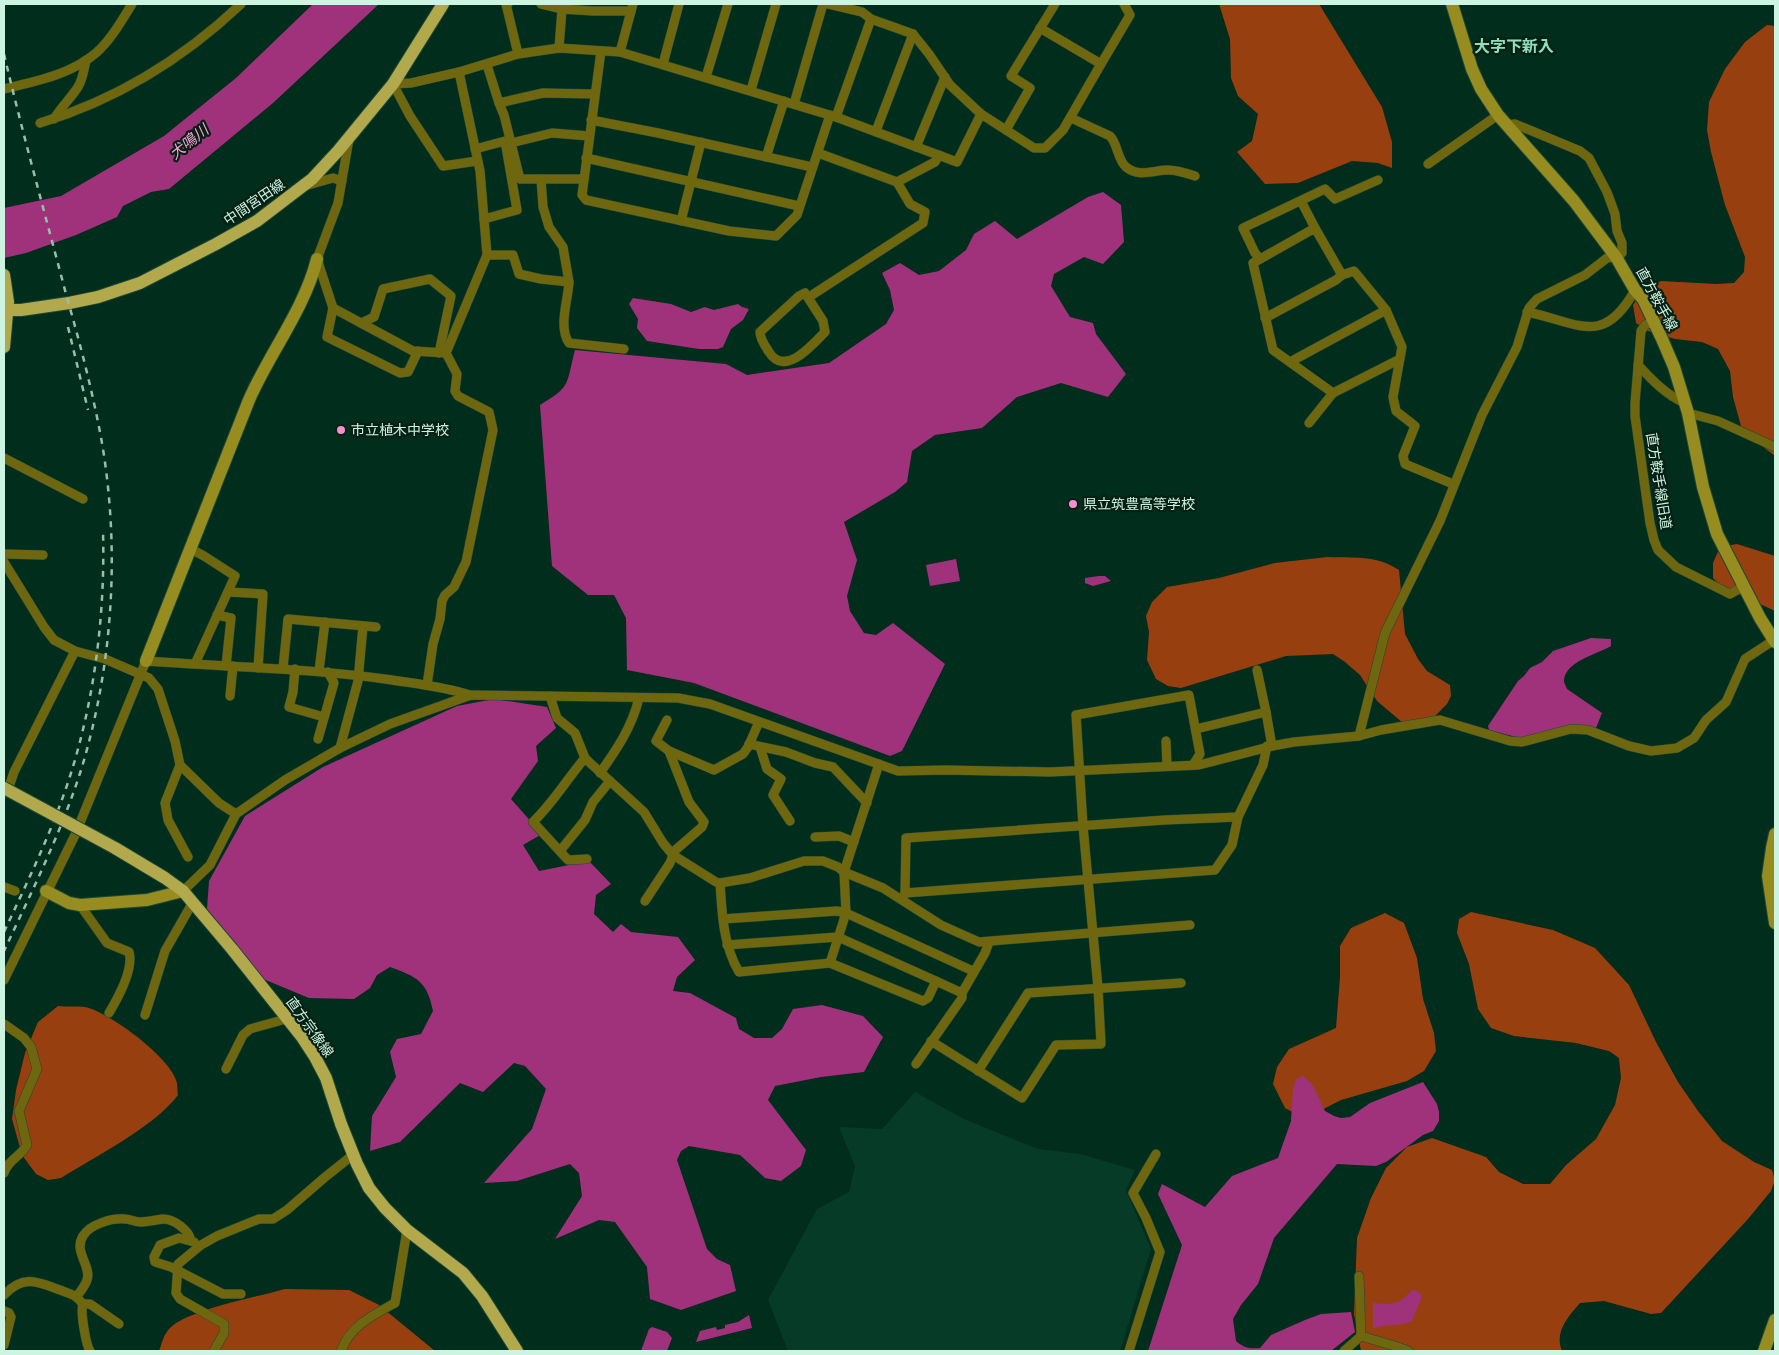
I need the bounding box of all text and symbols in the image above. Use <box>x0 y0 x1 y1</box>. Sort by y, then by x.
district label: 大字下新入 <box>1474 38 1554 55</box>
water label: 犬鳴川 <box>166 120 213 162</box>
street label: 中間宮田線 <box>221 177 287 228</box>
street label: 直方鞍手線 <box>1633 265 1681 333</box>
place label: 市立植木中学校 <box>351 422 449 438</box>
marker: 市立植木中学校 <box>335 424 347 436</box>
street label: 直方鞍手線旧道 <box>1643 431 1675 531</box>
place label: 県立筑豊高等学校 <box>1083 496 1195 512</box>
marker: 県立筑豊高等学校 <box>1067 498 1079 510</box>
street label: 直方宗像線 <box>283 994 337 1060</box>

